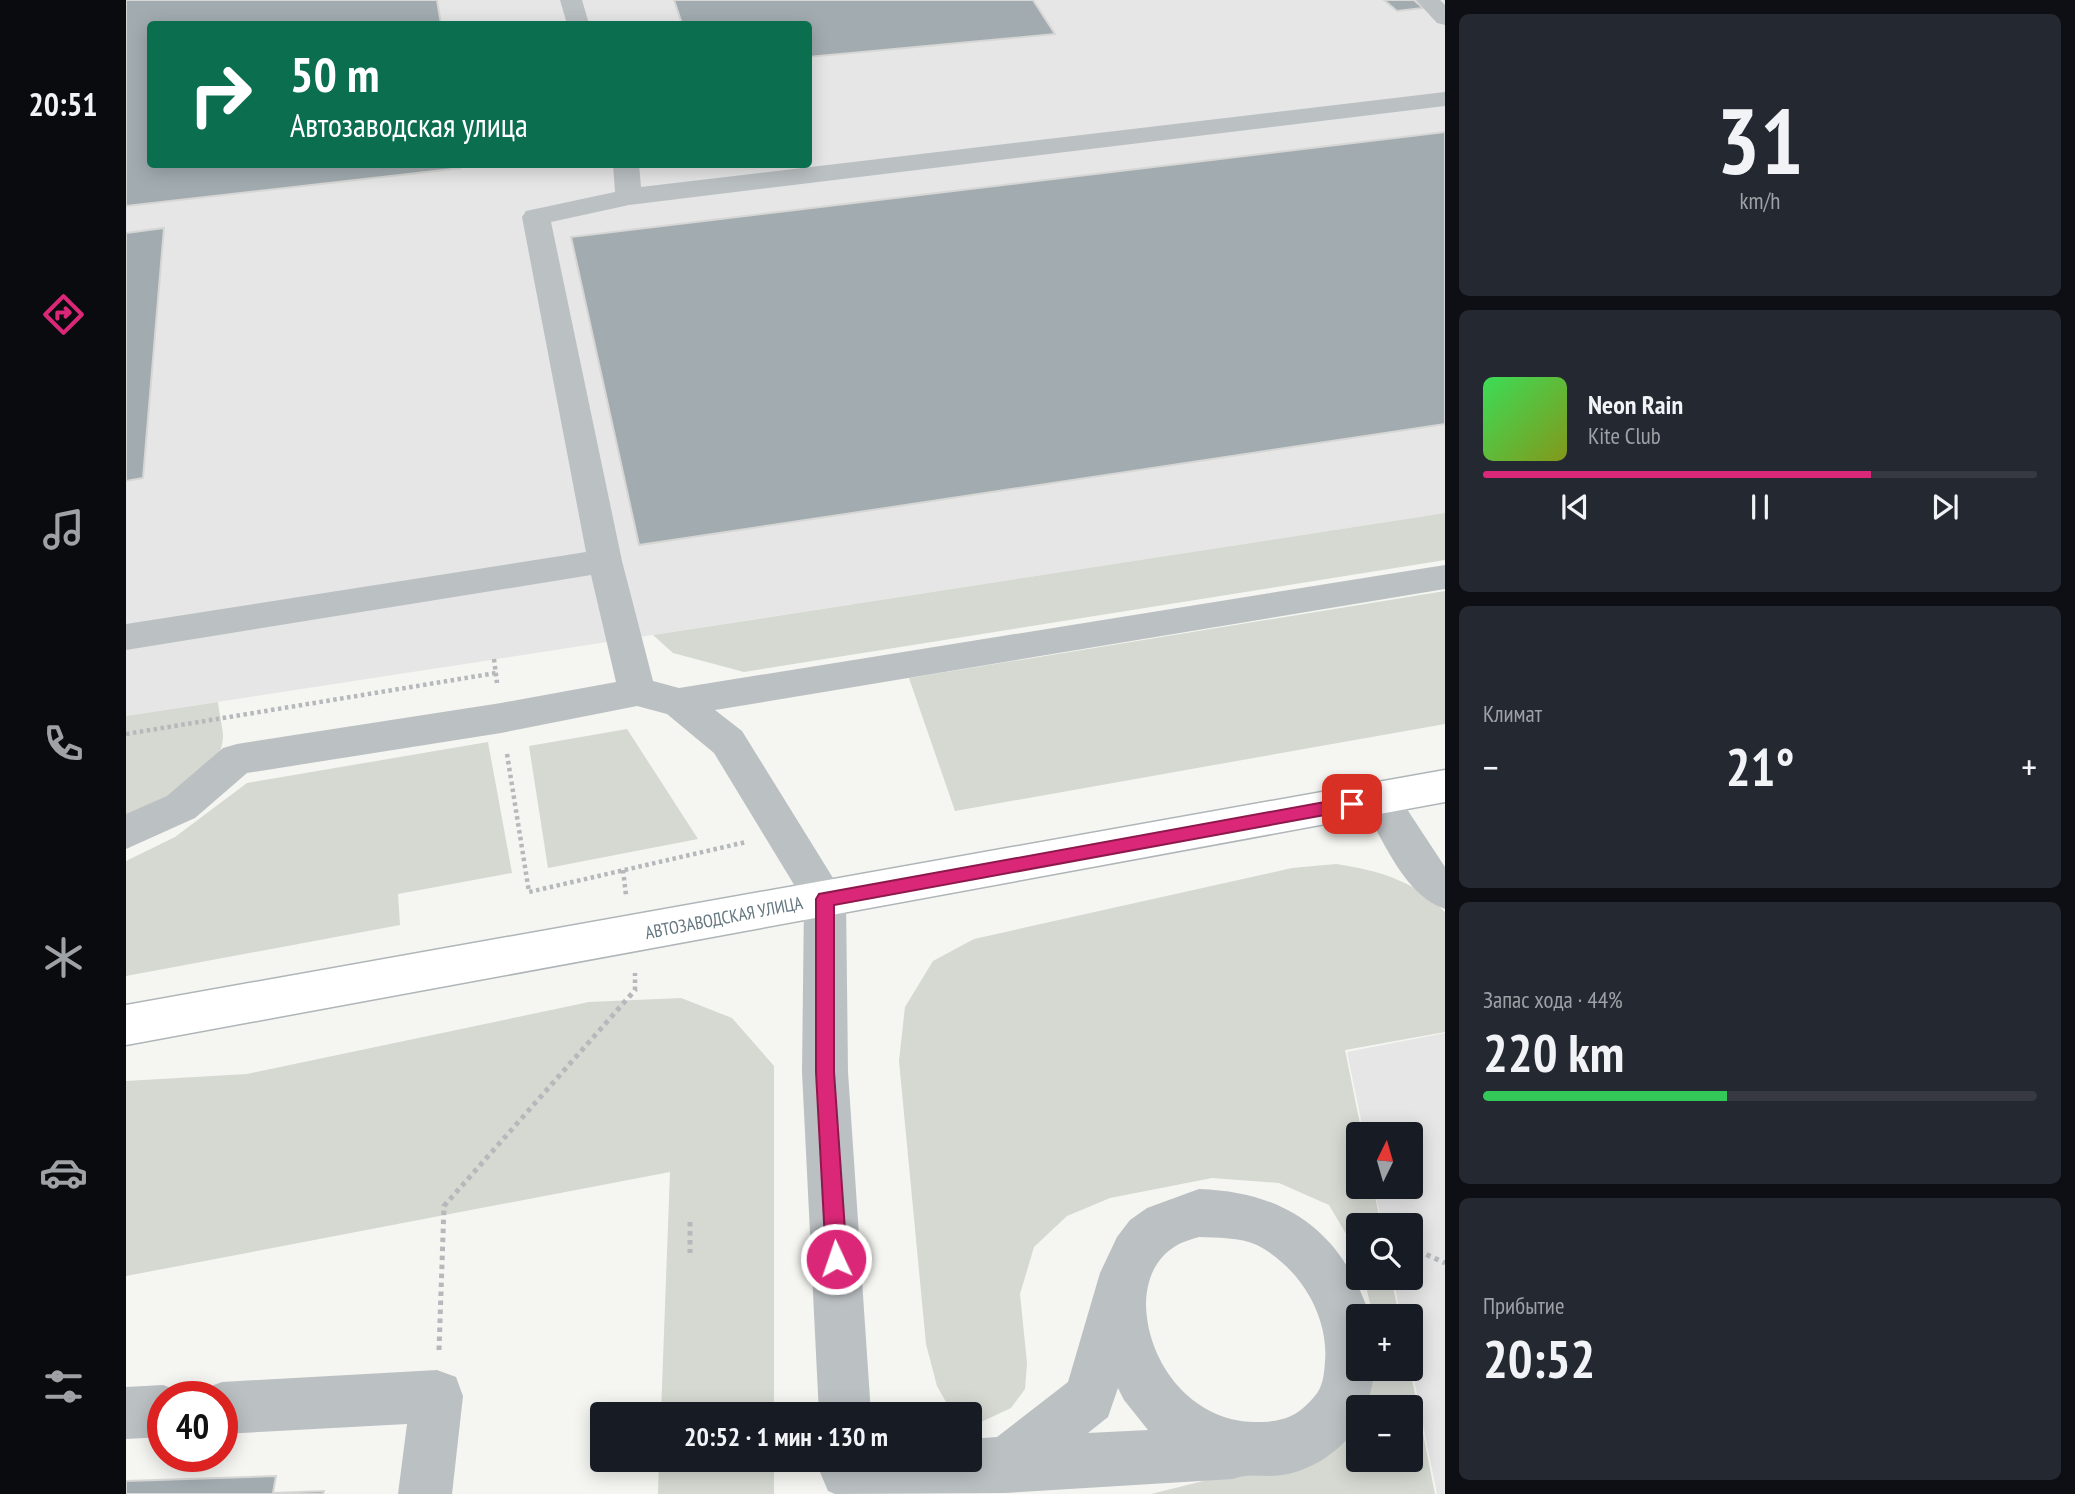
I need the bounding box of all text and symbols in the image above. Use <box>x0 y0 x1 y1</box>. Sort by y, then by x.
text: 50 m <box>290 42 379 106</box>
icon: right <box>175 49 266 140</box>
text: 31 <box>1717 81 1804 199</box>
text: 20:51 <box>28 83 98 125</box>
text: Автозаводская улица <box>290 104 528 146</box>
text: km/h <box>1740 186 1780 215</box>
icon: directions <box>39 290 88 339</box>
text: Neon Rain <box>1588 388 1683 421</box>
text: Kite Club <box>1588 421 1661 450</box>
icon: previous <box>1556 488 1594 526</box>
icon: pause <box>1741 488 1779 526</box>
icon: next <box>1926 488 1964 526</box>
icon: music <box>39 505 88 554</box>
text: Климат <box>1483 699 1542 728</box>
icon: phone <box>39 719 88 768</box>
text: 21° <box>1726 733 1794 800</box>
text: − <box>1483 742 1499 791</box>
text: + <box>2021 742 2037 791</box>
pin <box>1322 774 1382 834</box>
icon: arrive <box>1333 785 1371 823</box>
street label: АВТОЗАВОДСКАЯ УЛИЦА <box>643 891 805 944</box>
icon: climate <box>39 933 88 982</box>
text: Запас хода · 44% <box>1483 985 1623 1014</box>
text: 220 km <box>1483 1019 1624 1086</box>
north arrow <box>1346 1122 1423 1199</box>
map controls <box>1346 1122 1423 1472</box>
icon: car <box>39 1148 88 1197</box>
button: search <box>1346 1213 1423 1290</box>
position arrow <box>799 1222 873 1296</box>
text: Прибытие <box>1483 1291 1564 1320</box>
button: + <box>1346 1304 1423 1381</box>
text: 20:52 <box>1483 1325 1595 1392</box>
icon: filters <box>39 1362 88 1411</box>
speed limit sign: 40 <box>147 1381 238 1472</box>
button: − <box>1346 1395 1423 1472</box>
text: 20:52 · 1 мин · 130 m <box>684 1420 888 1453</box>

